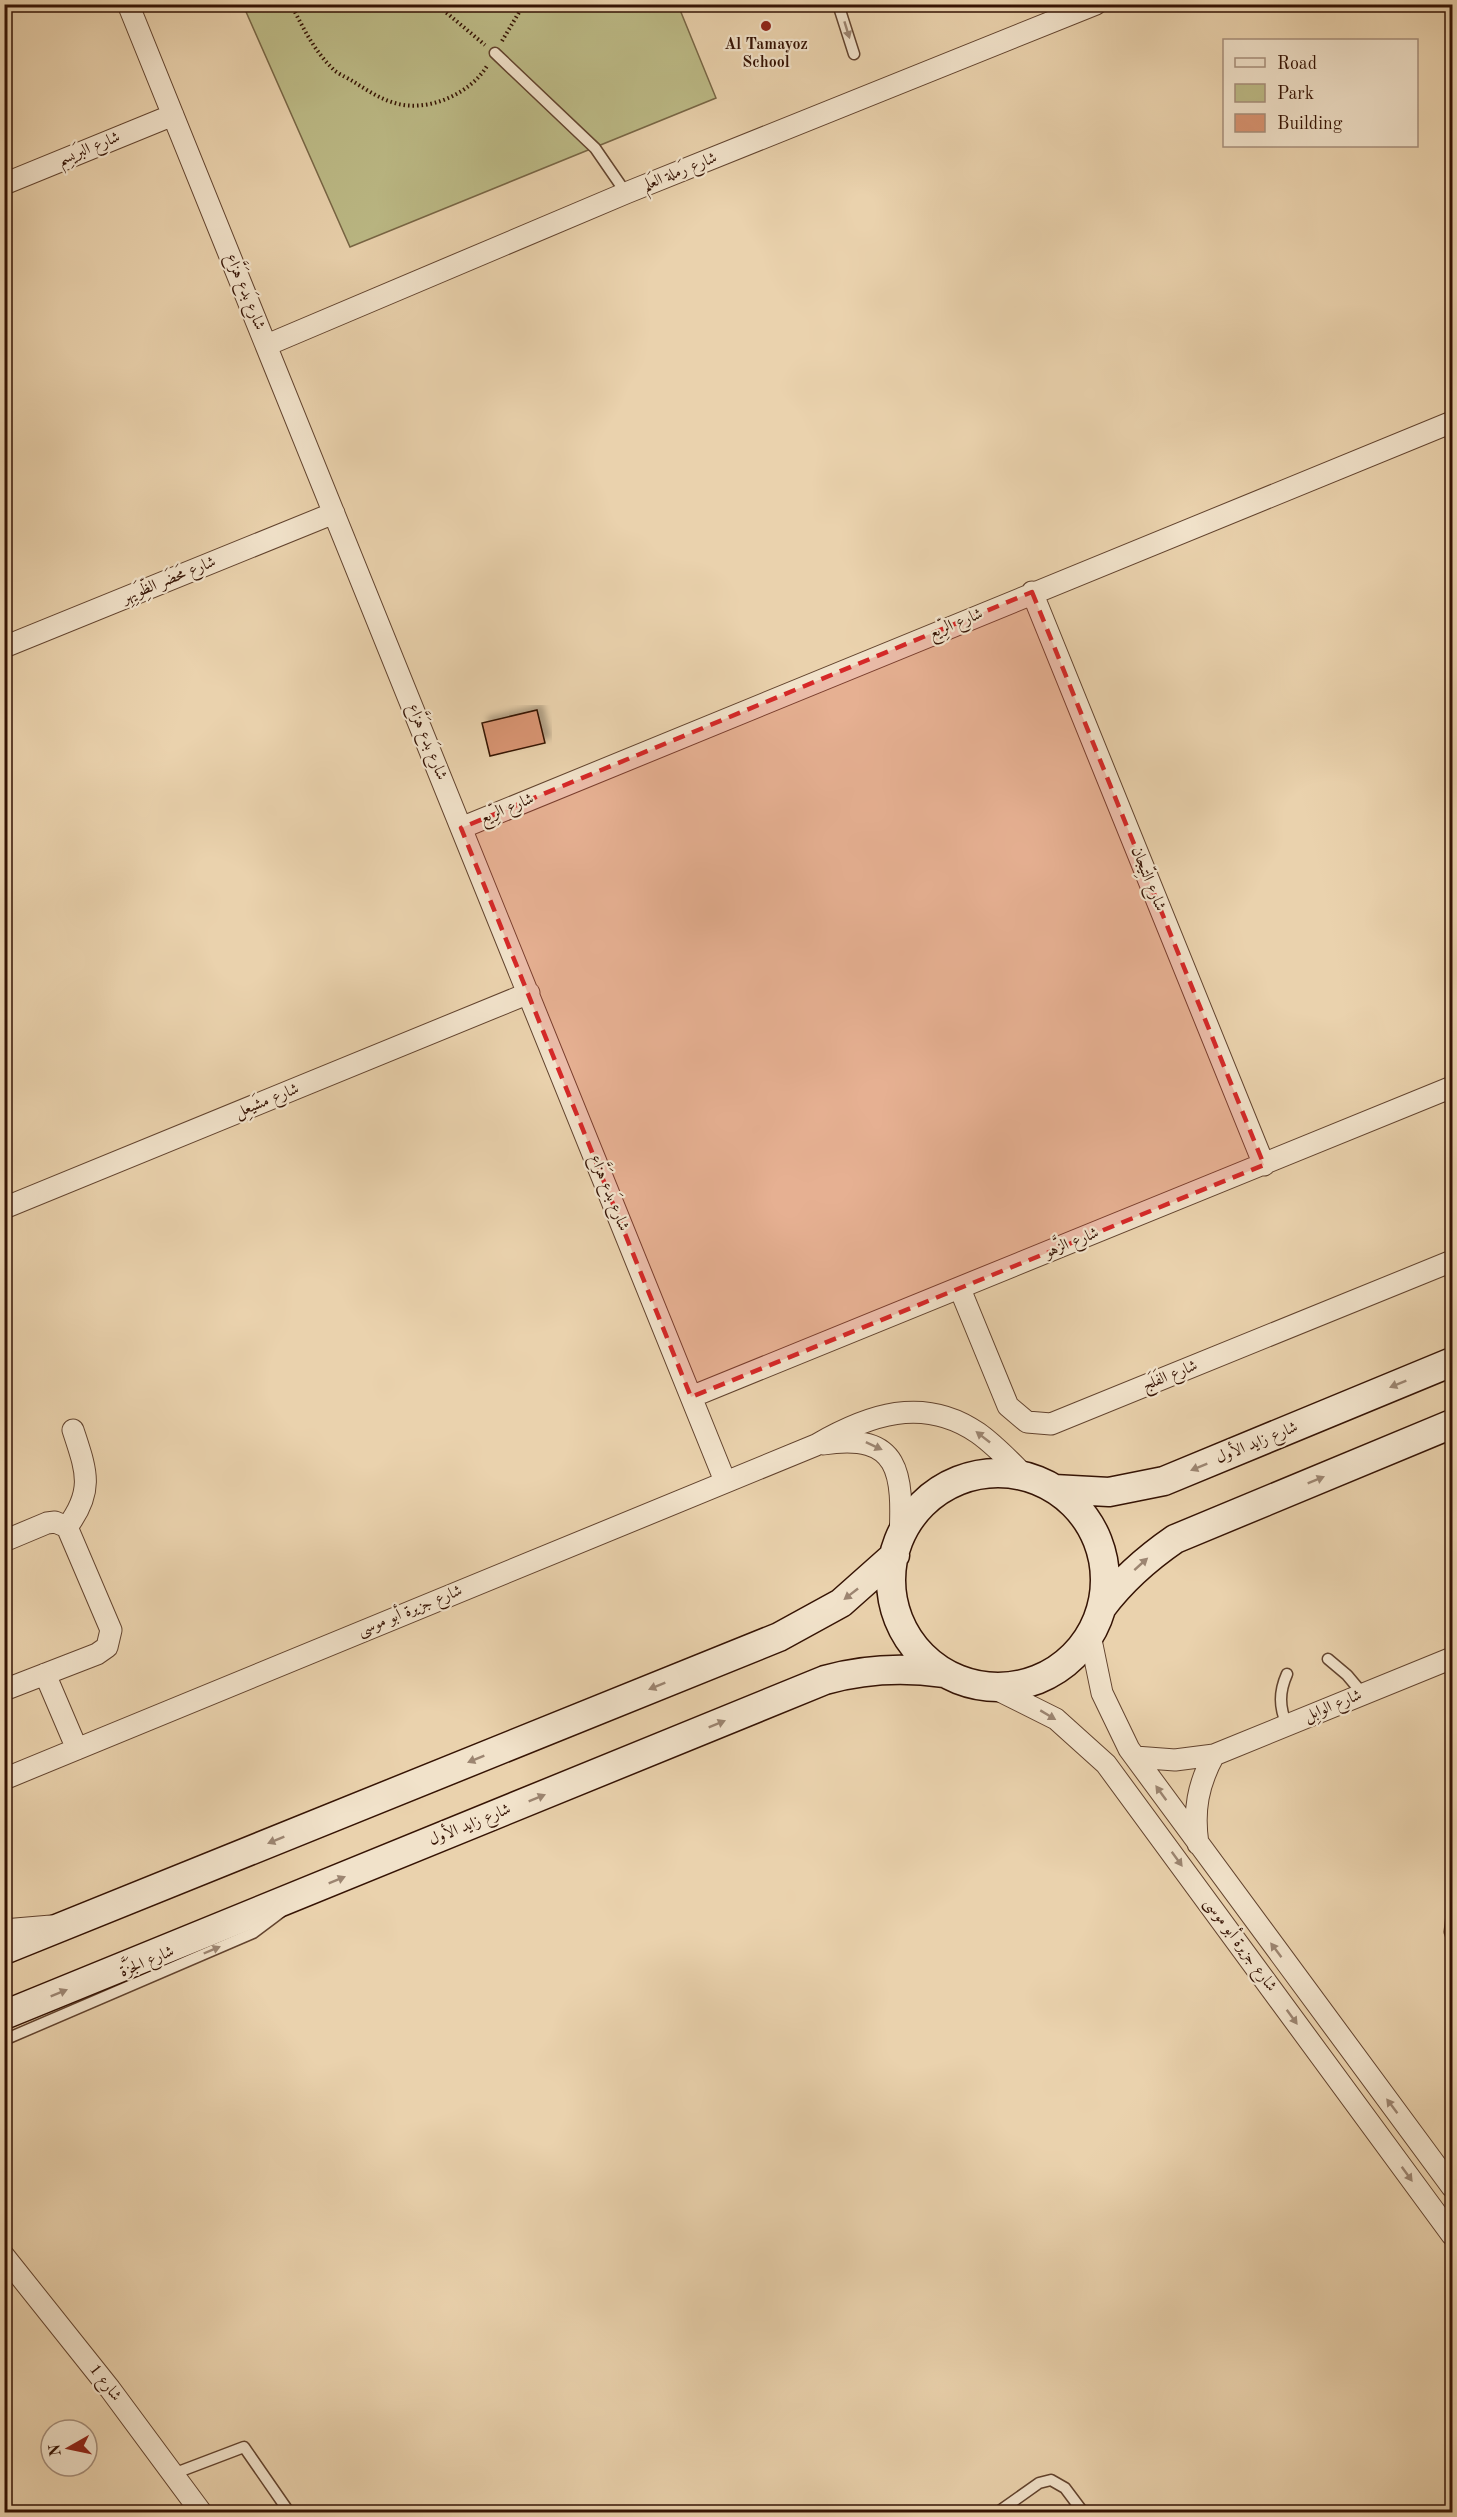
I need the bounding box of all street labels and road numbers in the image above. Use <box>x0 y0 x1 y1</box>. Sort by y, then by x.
street label: شارع البرَيسِم <box>54 125 125 175</box>
street label: شارع رَملة العَلم <box>639 145 722 201</box>
street label: شارع بَدع هَزَّاع <box>219 249 274 334</box>
street label: شارع مَحضَر الظِّوَيِهِر <box>116 549 220 610</box>
street label: شارع الرِّيع <box>925 601 988 648</box>
street label: شارع بَدع هَزَّاع <box>401 699 456 784</box>
street label: شارع الرِّيع <box>476 786 539 833</box>
street label: شارع التِّيجان <box>1124 843 1173 915</box>
street label: شارع مشَيعِل <box>231 1076 303 1125</box>
street label: شارع بَدع هَزَّاع <box>583 1150 638 1235</box>
street label: شارع الزَّهو <box>1038 1219 1103 1265</box>
street label: شارع الفَلَج <box>1138 1353 1202 1399</box>
street label: شارع زايد الأول <box>1212 1415 1302 1470</box>
street label: شارع جزيرة أبو موسى <box>354 1578 466 1643</box>
street label: شارع الوابِل <box>1302 1687 1366 1729</box>
street label: شارع زايد الأول <box>425 1797 515 1852</box>
street label: شارع جزيرة أبو موسى <box>1198 1892 1283 1997</box>
street label: شارع الجَزَّة <box>115 1937 178 1984</box>
street label: شارع 1 <box>83 2362 124 2407</box>

